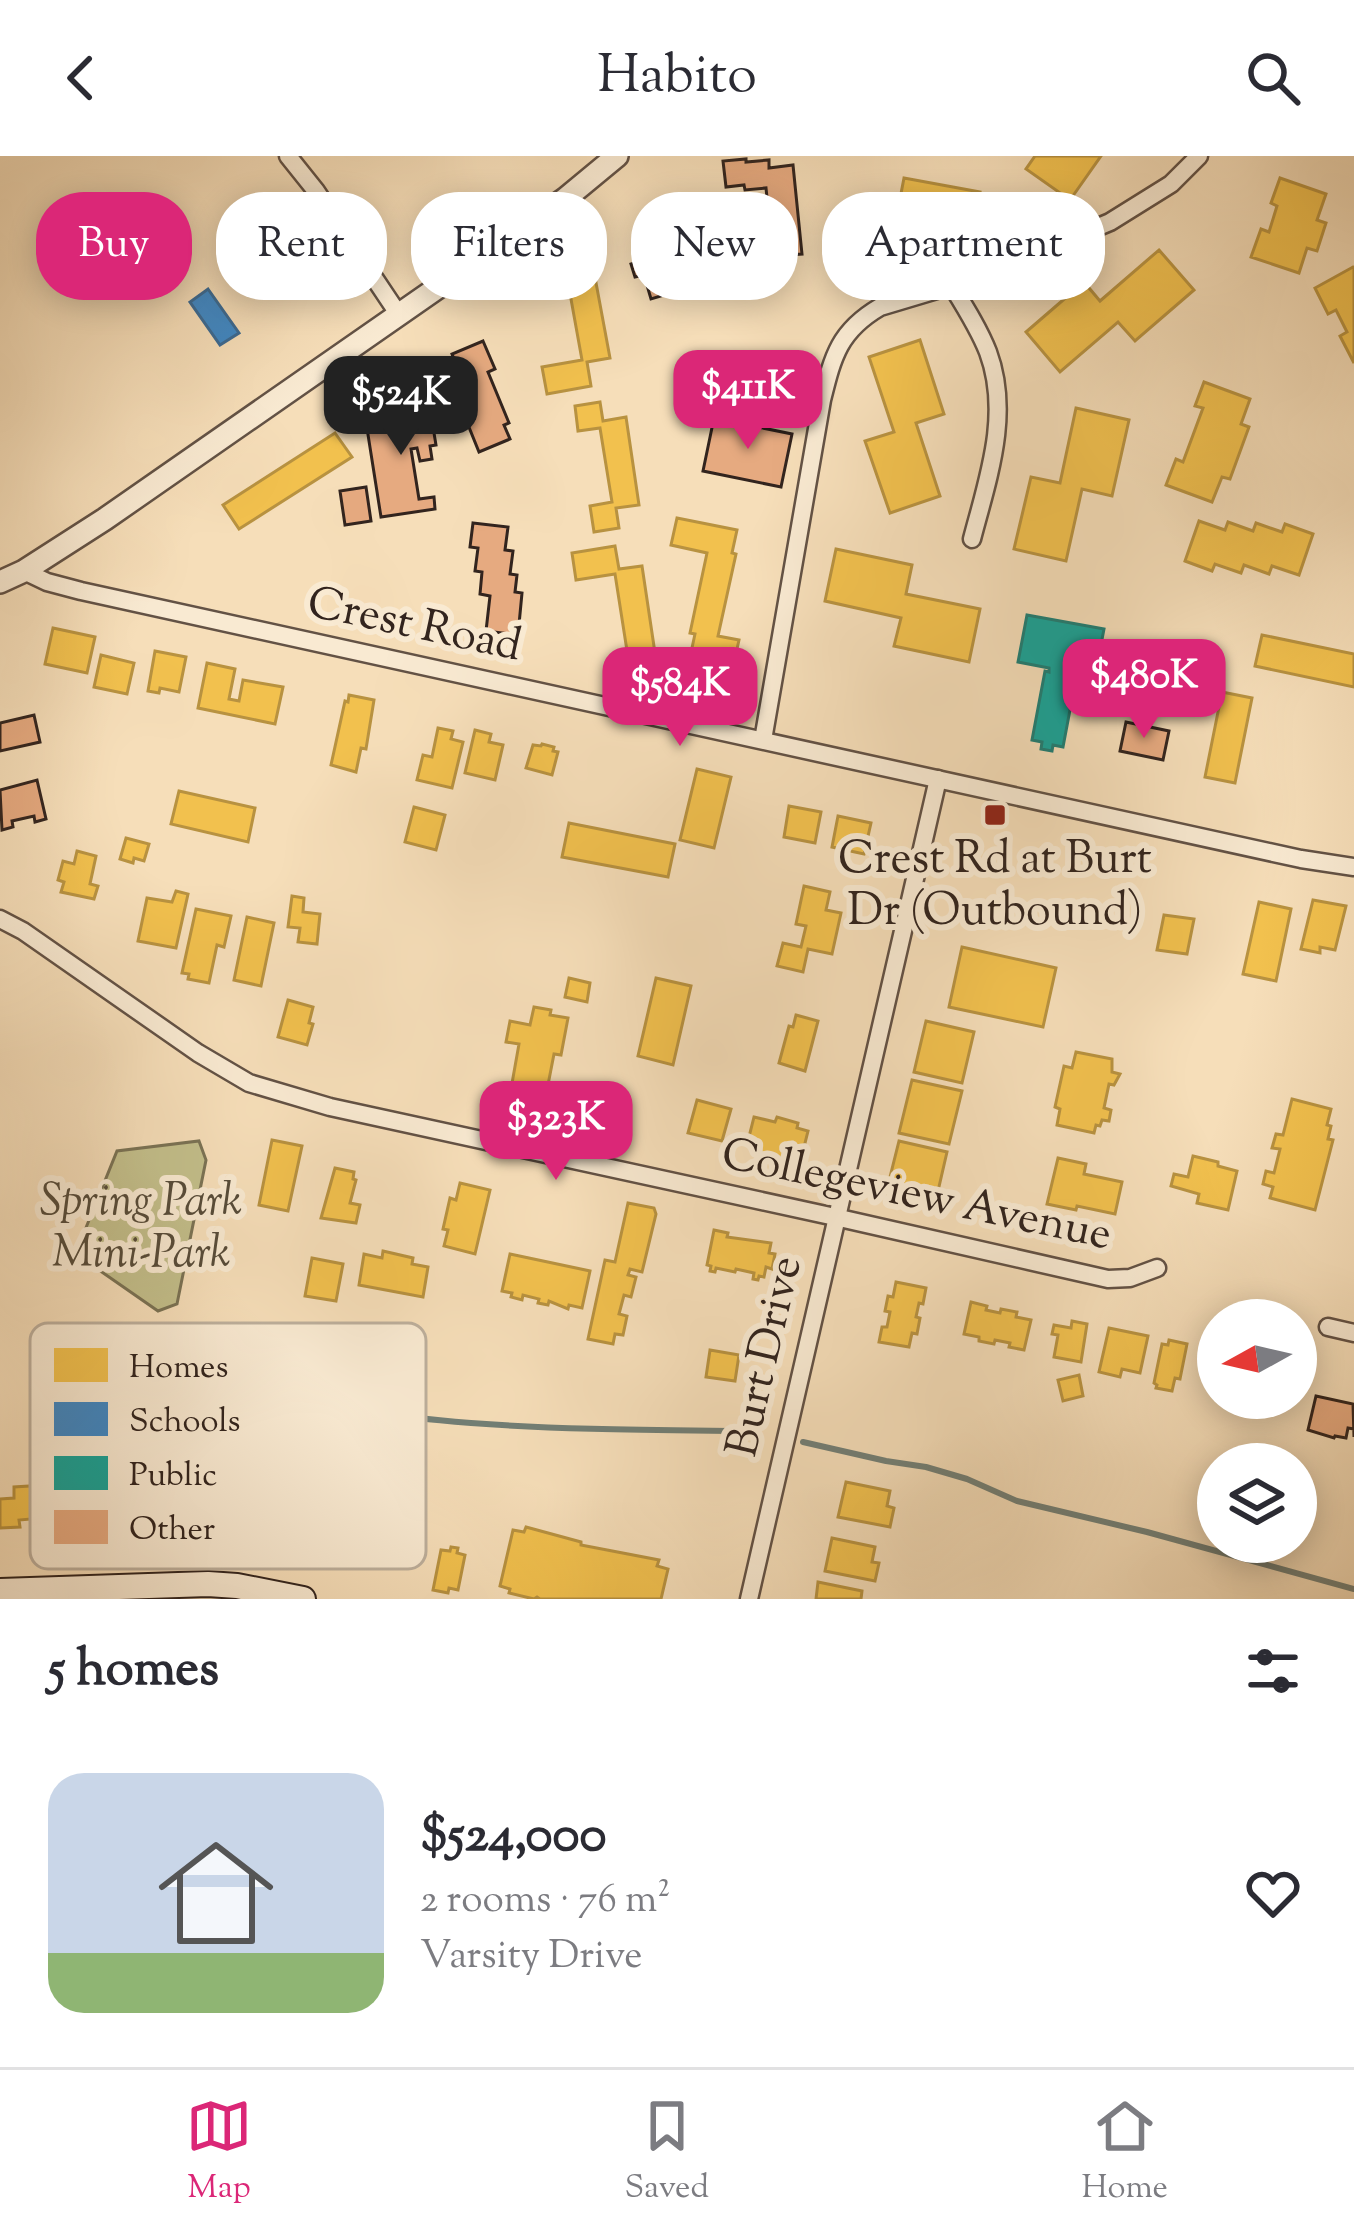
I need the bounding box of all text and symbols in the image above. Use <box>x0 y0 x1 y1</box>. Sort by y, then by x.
text: Habito <box>597 39 757 117</box>
icon: back <box>48 45 114 111</box>
icon: search <box>1240 45 1306 111</box>
chip: Buy <box>36 192 192 300</box>
chip: Rent <box>216 192 387 300</box>
chip: Filters <box>411 192 607 300</box>
chip: New <box>631 192 798 300</box>
chip: Apartment <box>822 192 1105 300</box>
pin: $411K <box>664 350 832 452</box>
pin: $524K <box>317 356 485 458</box>
text: $411K <box>700 361 796 417</box>
text: $524K <box>351 367 451 423</box>
street label: Crest Road <box>301 573 527 681</box>
pin: $480K <box>1060 639 1228 741</box>
pin: $584K <box>596 647 764 749</box>
text: $480K <box>1090 650 1198 706</box>
text: $584K <box>629 658 731 714</box>
marker: Crest Rd at Burt Dr (Outbound) <box>982 802 1008 828</box>
place label: Crest Rd at Burt Dr (Outbound) <box>838 829 1152 946</box>
pin: $323K <box>472 1081 640 1183</box>
text: $323K <box>507 1092 605 1148</box>
street label: Collegeview Avenue <box>715 1124 1117 1270</box>
park label: Spring Park Mini-Park <box>40 1171 242 1288</box>
street label: Burt Drive <box>712 1250 822 1464</box>
north arrow <box>1197 1299 1317 1419</box>
map controls <box>1197 1299 1317 1563</box>
legend <box>30 1323 426 1569</box>
text: Homes <box>129 1345 228 1393</box>
text: Schools <box>129 1399 241 1447</box>
button: layers <box>1197 1443 1317 1563</box>
text: Public <box>129 1453 217 1501</box>
text: Other <box>129 1507 215 1555</box>
text: 5 homes <box>48 1635 219 1708</box>
icon: filters <box>1240 1638 1306 1704</box>
text: $524,000 <box>420 1801 606 1874</box>
icon: home <box>144 1821 288 1965</box>
icon: heart <box>1240 1860 1306 1926</box>
text: 2 rooms · 76 m² <box>420 1874 671 1930</box>
text: Varsity Drive <box>420 1930 642 1986</box>
tab: Map <box>186 2093 252 2213</box>
tab: Saved <box>624 2093 709 2213</box>
tab: Home <box>1081 2093 1168 2213</box>

